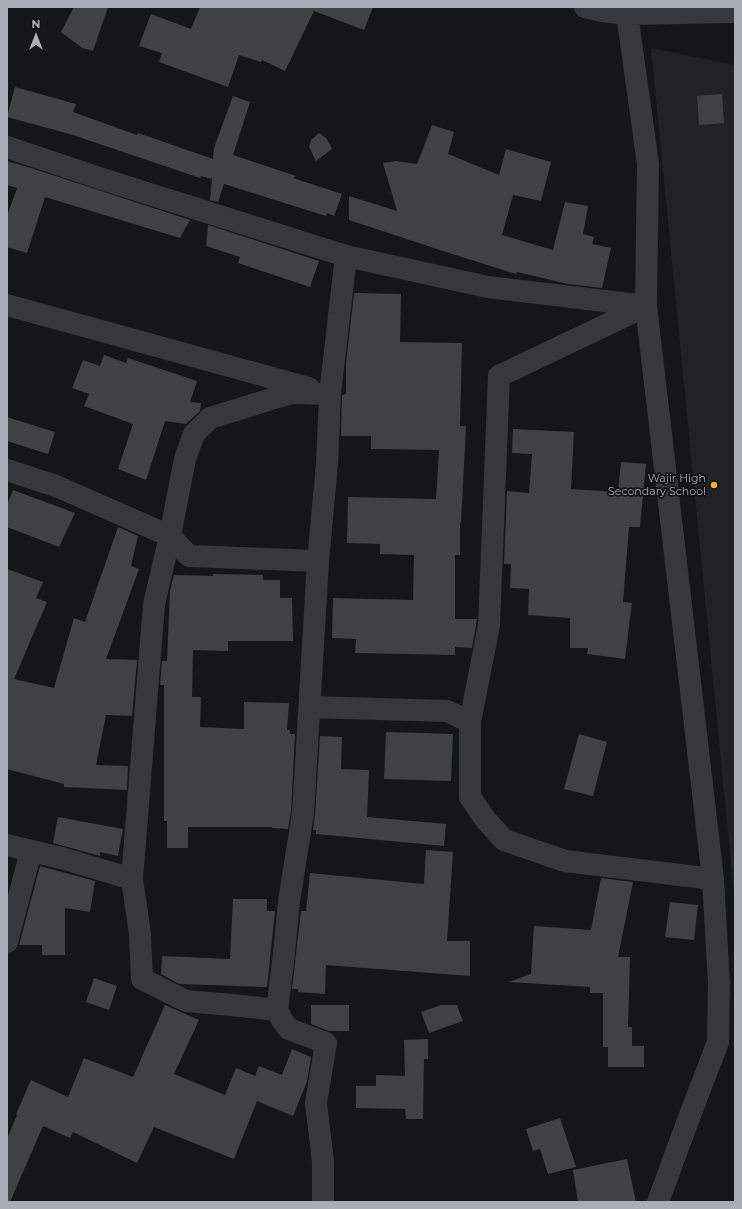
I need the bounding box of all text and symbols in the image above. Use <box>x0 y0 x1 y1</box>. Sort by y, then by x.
north arrow <box>16 16 56 56</box>
text: N <box>32 17 40 31</box>
place label: Wajir High Secondary School <box>608 472 706 498</box>
marker: Wajir High Secondary School <box>709 480 719 490</box>

